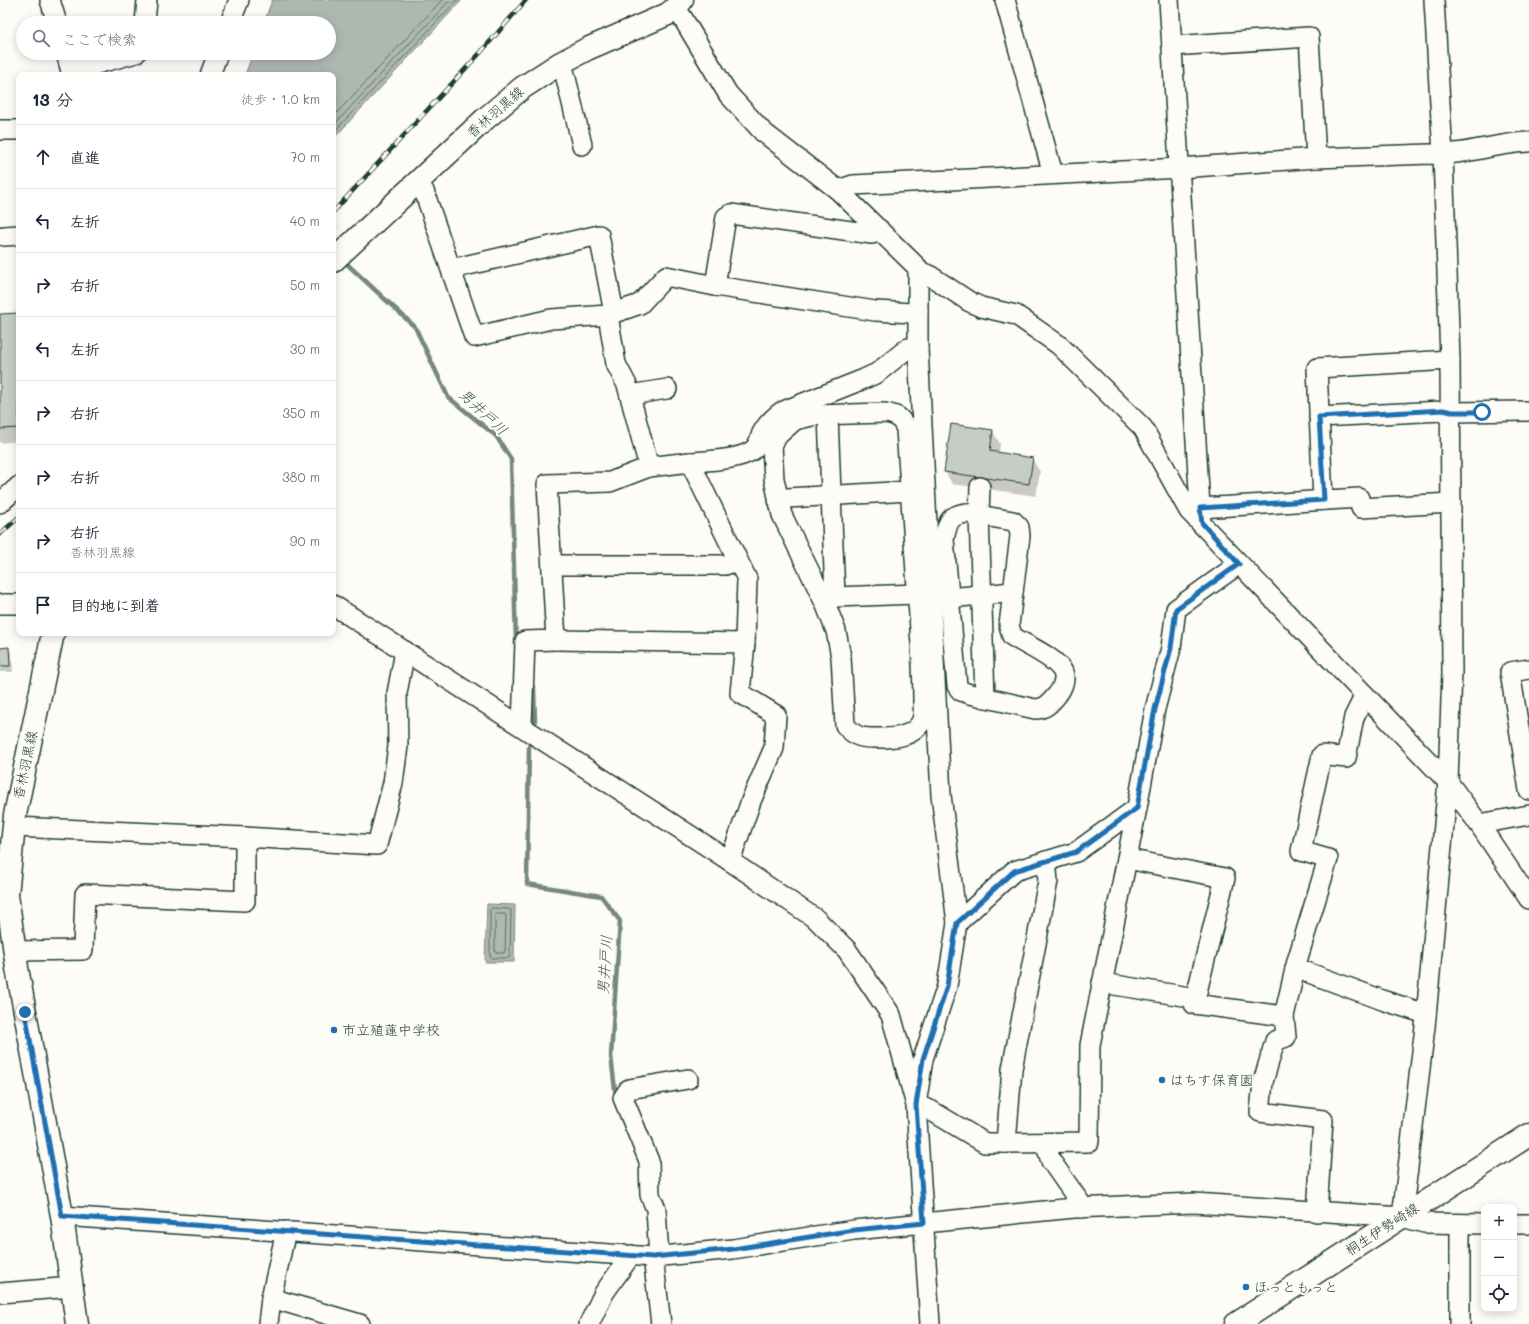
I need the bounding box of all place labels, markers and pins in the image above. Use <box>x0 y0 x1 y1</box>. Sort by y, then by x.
place label: 市立殖蓮中学校 <box>342 1020 440 1039</box>
marker: 市立殖蓮中学校 <box>329 1025 339 1035</box>
place label: はちす保育園 <box>1170 1070 1253 1089</box>
marker: はちす保育園 <box>1157 1075 1167 1085</box>
place label: ほっともっと <box>1254 1277 1338 1296</box>
marker: ほっともっと <box>1241 1282 1251 1292</box>

